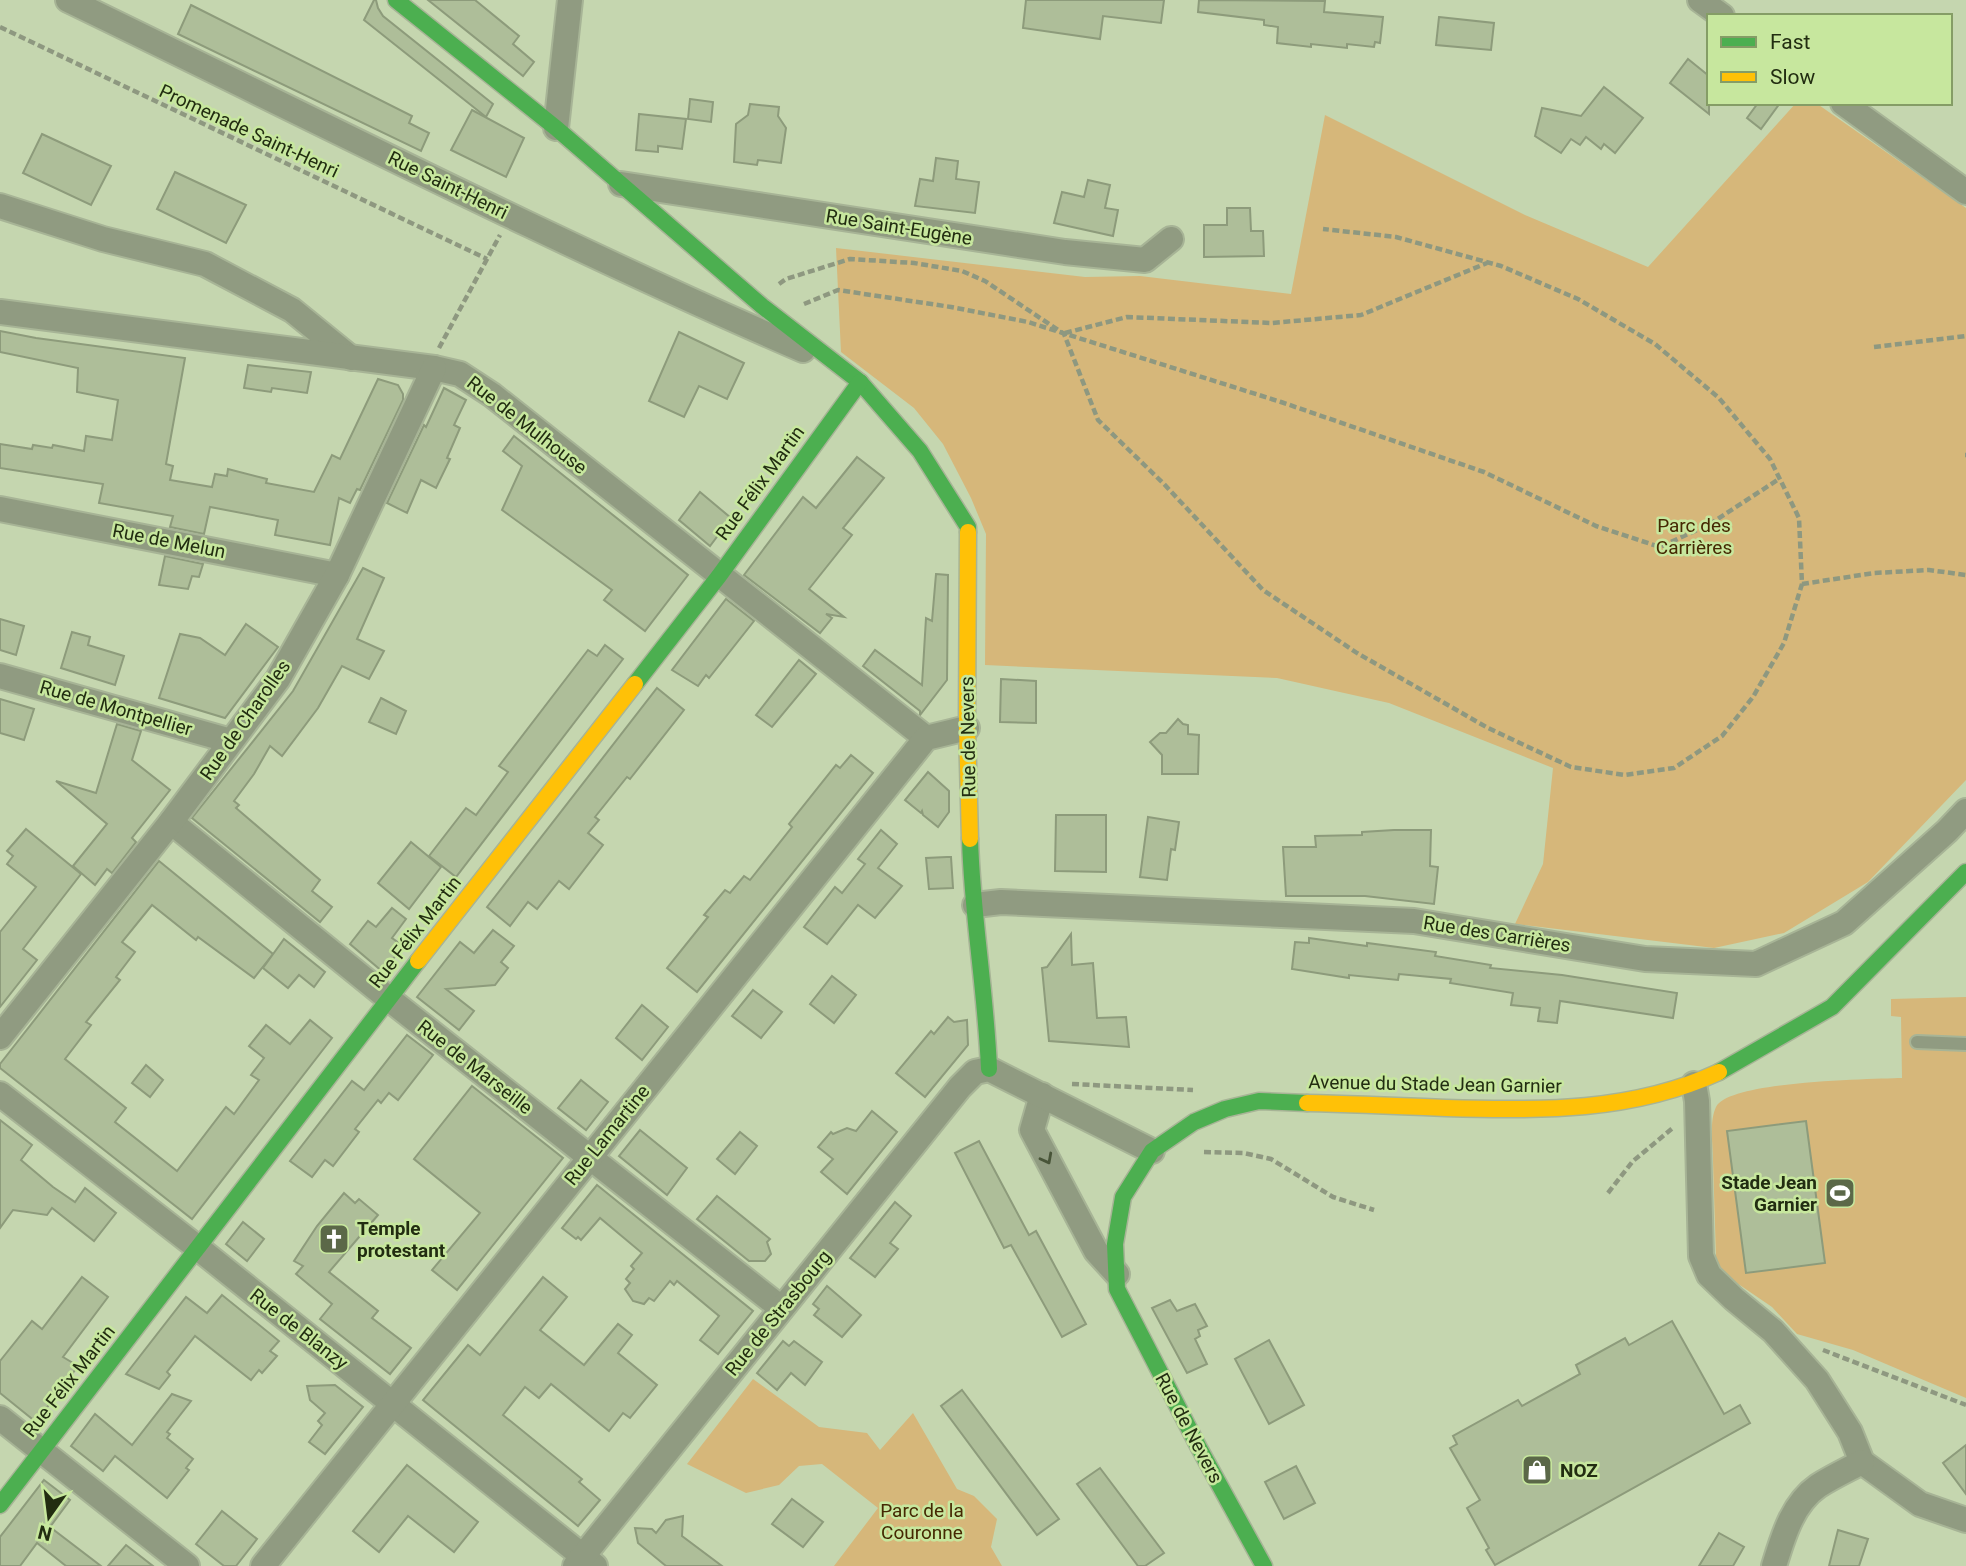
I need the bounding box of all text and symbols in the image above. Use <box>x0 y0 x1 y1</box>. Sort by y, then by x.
legend <box>1707 14 1952 105</box>
text: Fast <box>1770 30 1811 54</box>
text: Slow <box>1770 65 1816 89</box>
street label: Promenade Saint-Henri <box>156 79 342 183</box>
street label: Rue Saint-Henri <box>384 146 512 224</box>
street label: Rue Saint-Eugène <box>824 204 974 250</box>
street label: Rue de Mulhouse <box>462 371 592 479</box>
street label: Rue Félix Martin <box>711 421 809 545</box>
park label: Parc des Carrières <box>1656 514 1732 559</box>
street label: Rue de Melun <box>110 519 228 563</box>
street label: Rue de Charolles <box>195 655 295 785</box>
street label: Rue de Montpellier <box>37 675 196 741</box>
street label: Rue de Nevers <box>955 676 981 798</box>
street label: Rue Félix Martin <box>364 871 466 993</box>
street label: Rue des Carrières <box>1422 911 1572 957</box>
street label: Rue de Marseille <box>413 1015 537 1119</box>
street label: Avenue du Stade Jean Garnier <box>1308 1070 1562 1098</box>
street label: Rue Lamartine <box>559 1080 655 1190</box>
one-way arrow <box>1039 1151 1053 1164</box>
place label: Stade Jean Garnier <box>1721 1171 1817 1216</box>
sports icon: Stade Jean Garnier <box>1823 1176 1857 1210</box>
place label: Temple protestant <box>357 1217 446 1262</box>
church icon: Temple protestant <box>317 1222 351 1256</box>
street label: Rue de Strasbourg <box>720 1245 836 1381</box>
street label: Rue de Blanzy <box>245 1284 353 1374</box>
street label: Rue Félix Martin <box>18 1320 120 1442</box>
street label: Rue de Nevers <box>1150 1369 1228 1487</box>
shop icon: NOZ <box>1520 1453 1554 1487</box>
place label: NOZ <box>1560 1459 1598 1482</box>
north arrow <box>14 1482 84 1552</box>
park label: Parc de la Couronne <box>880 1499 964 1544</box>
text: N <box>36 1520 54 1546</box>

